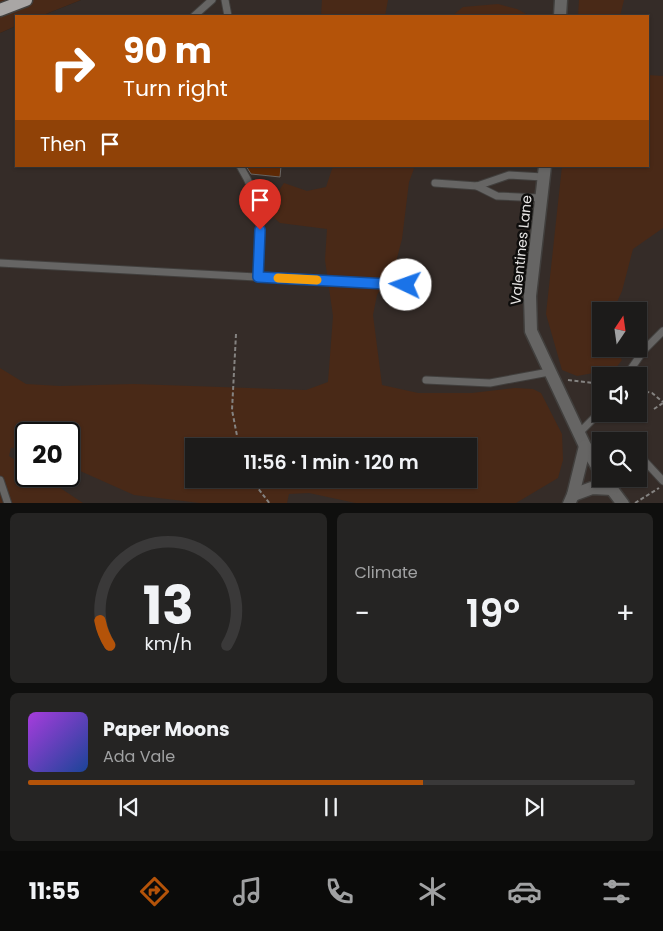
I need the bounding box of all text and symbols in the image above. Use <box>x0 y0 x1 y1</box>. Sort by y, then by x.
text: 90 m <box>123 26 212 75</box>
icon: right <box>40 35 105 100</box>
text: Turn right <box>123 73 228 104</box>
icon: arrive <box>96 130 124 158</box>
text: Then <box>40 131 86 158</box>
pin <box>239 179 281 230</box>
icon: arrive <box>246 186 274 214</box>
street label: Valentines Lane <box>505 194 537 306</box>
position arrow <box>379 258 431 310</box>
north arrow <box>592 302 648 358</box>
map controls <box>592 302 647 487</box>
button: sound <box>592 367 647 422</box>
speed limit sign: 20 <box>15 422 80 487</box>
button: search <box>592 432 647 487</box>
text: 11:56 · 1 min · 120 m <box>243 449 419 476</box>
text: Climate <box>355 561 418 584</box>
text: 13 <box>143 569 194 642</box>
text: 19° <box>466 587 520 640</box>
text: − <box>355 594 370 633</box>
text: + <box>616 594 635 633</box>
text: km/h <box>144 631 192 656</box>
text: Paper Moons <box>103 716 230 743</box>
text: Ada Vale <box>103 745 175 768</box>
icon: previous <box>115 793 143 821</box>
icon: pause <box>317 793 345 821</box>
icon: next <box>520 793 548 821</box>
icon: directions <box>137 874 172 909</box>
icon: music <box>230 874 265 909</box>
icon: phone <box>322 874 357 909</box>
icon: climate <box>415 874 450 909</box>
icon: car <box>507 874 542 909</box>
icon: filters <box>599 874 634 909</box>
text: 11:55 <box>29 876 80 907</box>

